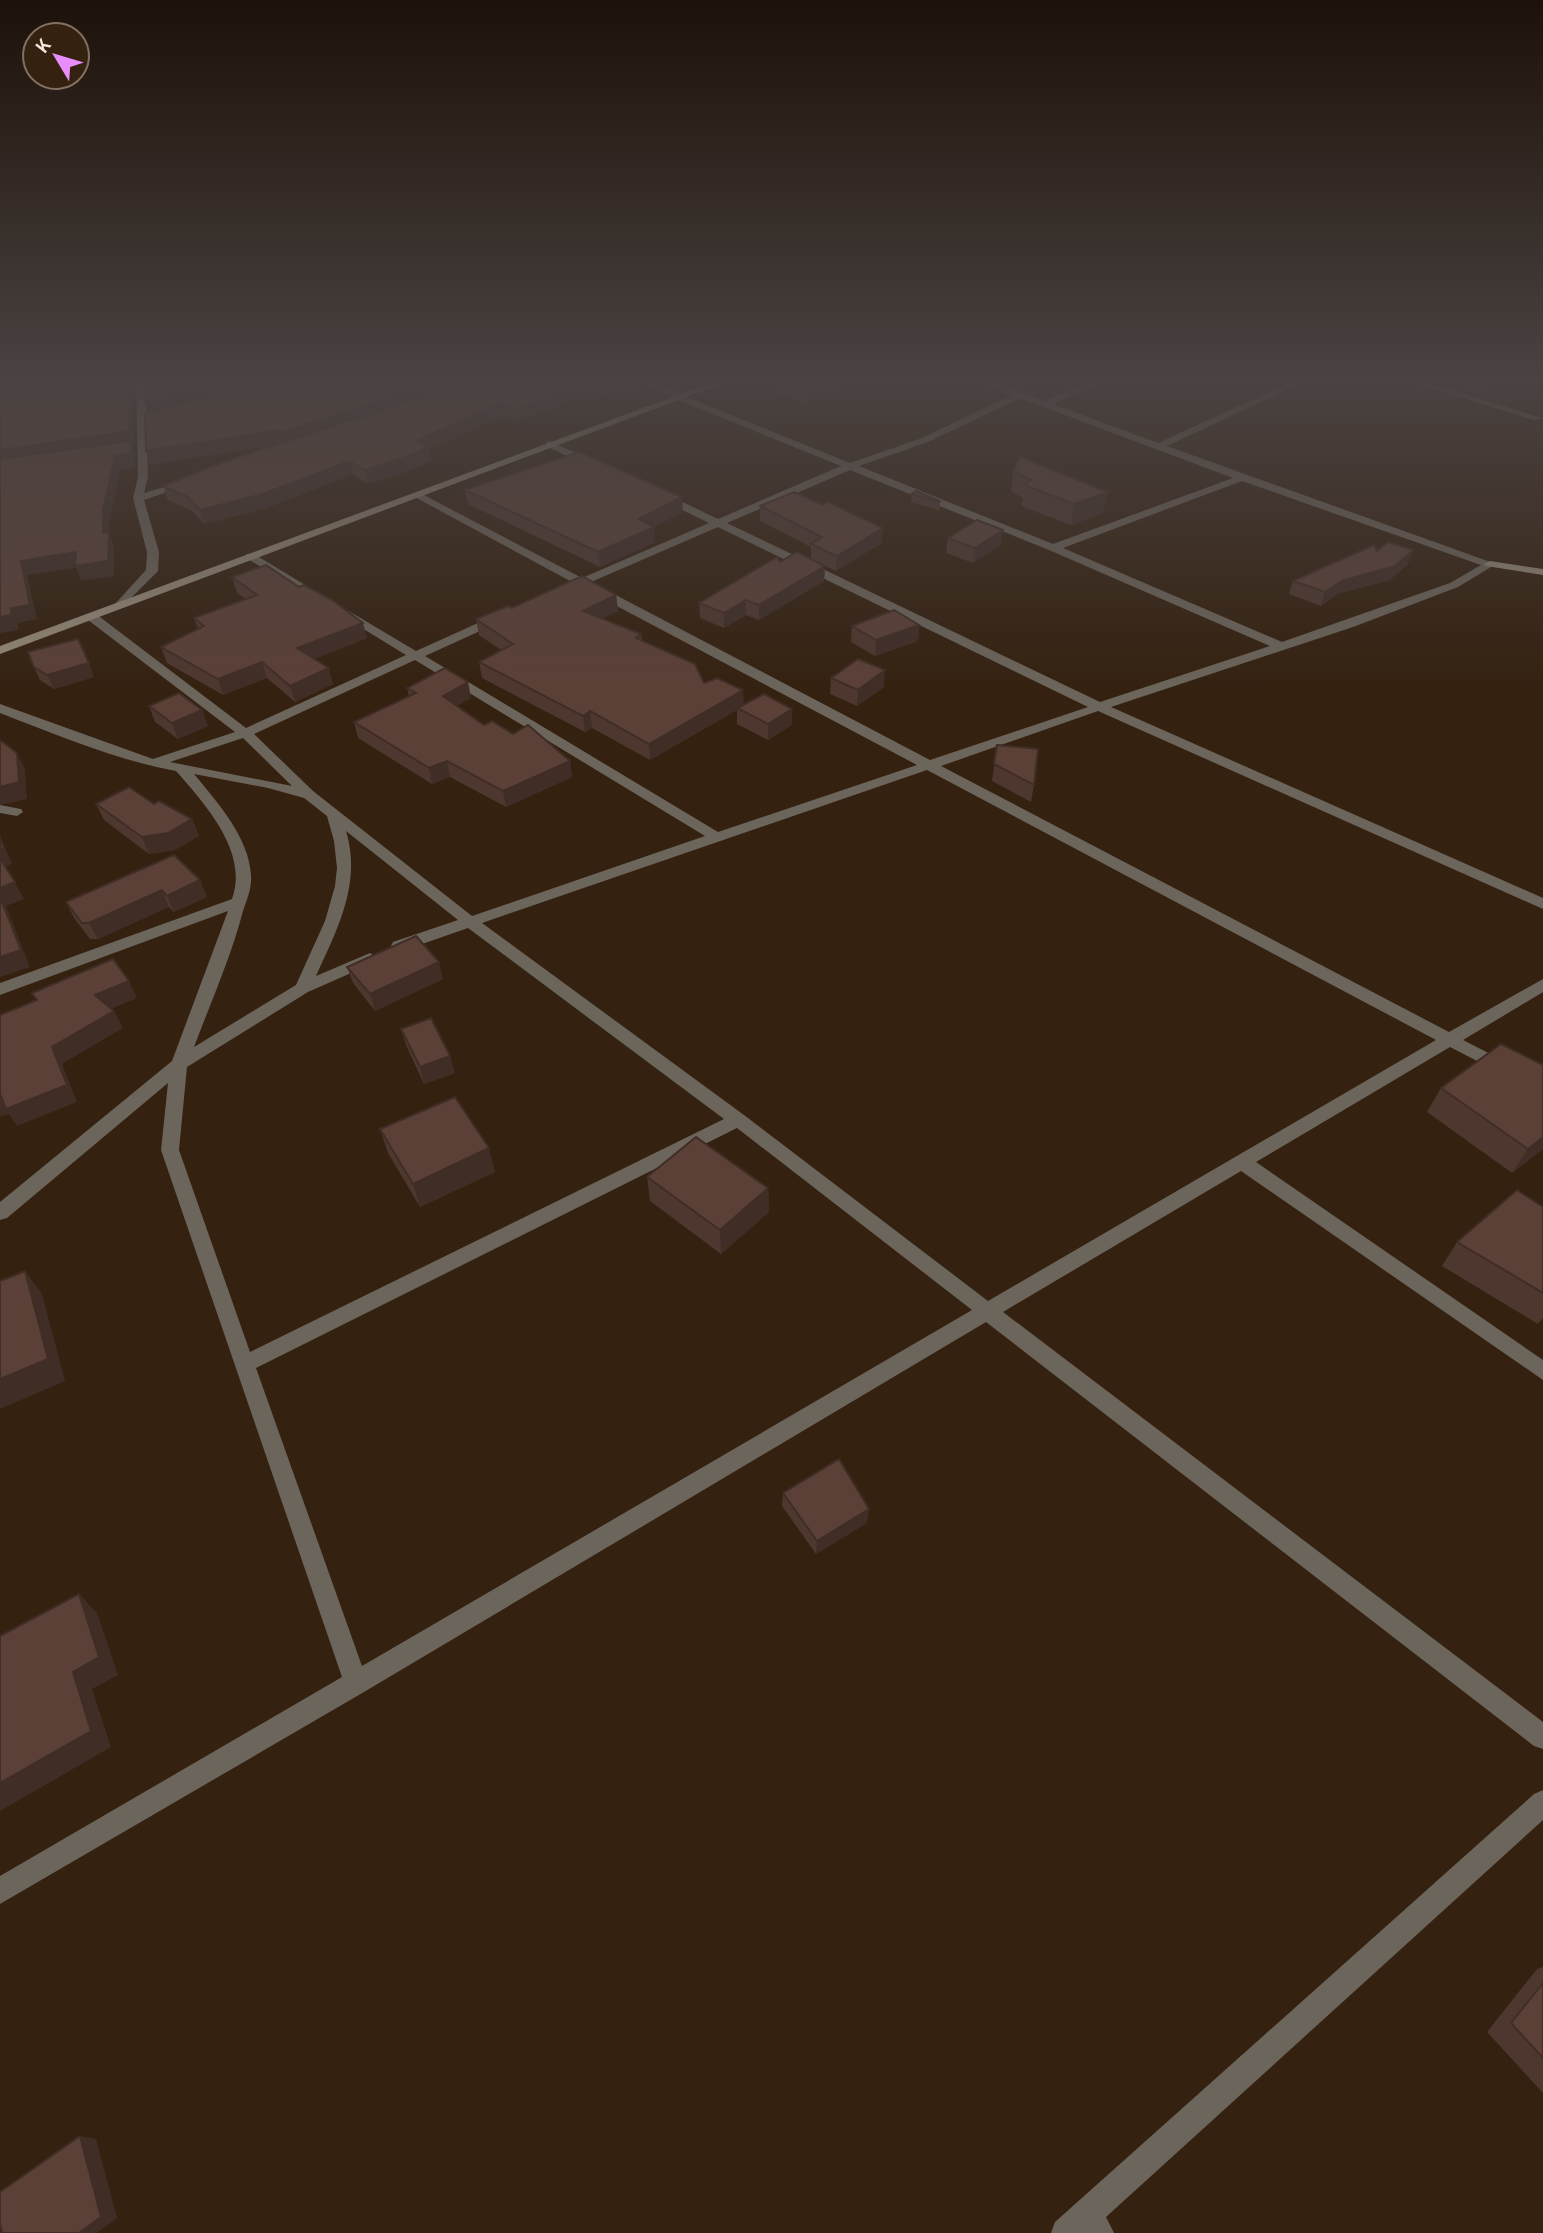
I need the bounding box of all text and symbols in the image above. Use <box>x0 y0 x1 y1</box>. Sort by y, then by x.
north arrow <box>21 21 91 91</box>
text: K <box>29 33 57 58</box>

